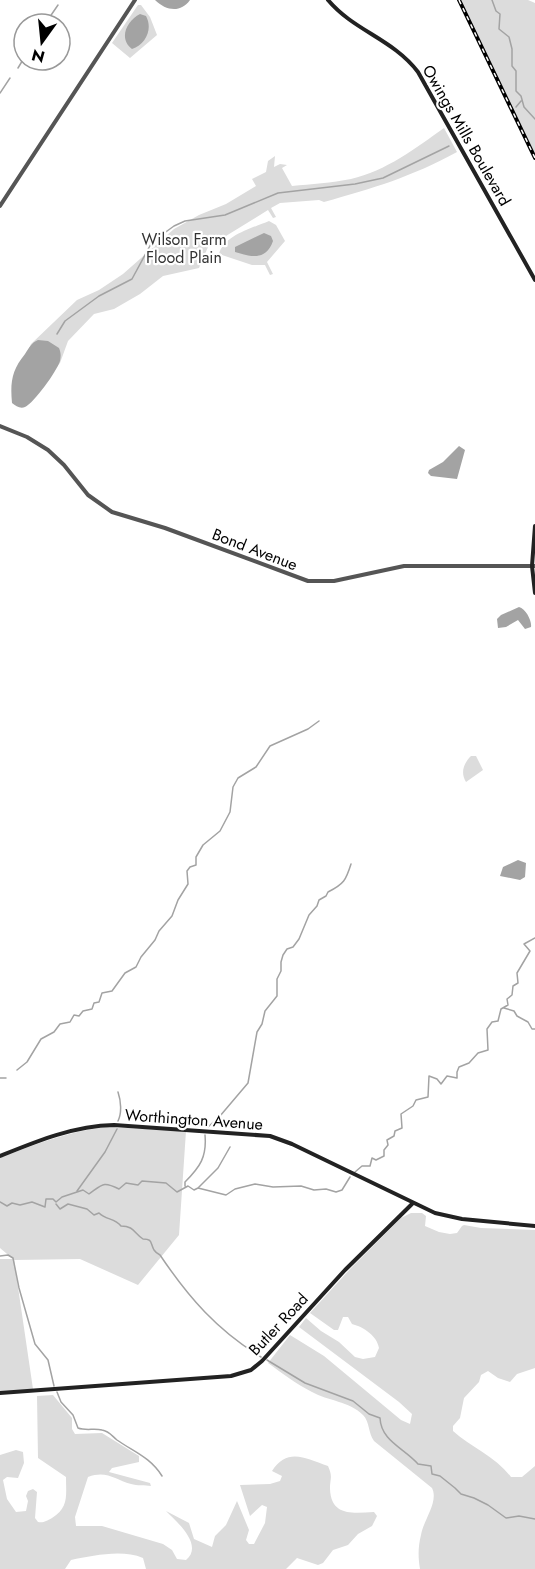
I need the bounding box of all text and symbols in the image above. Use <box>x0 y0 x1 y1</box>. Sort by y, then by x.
north arrow <box>12 12 72 72</box>
text: N <box>29 43 47 69</box>
street label: Owings Mills Boulevard <box>417 60 516 210</box>
park label: Wilson Farm Flood Plain <box>141 228 227 269</box>
street label: Bond Avenue <box>209 523 301 576</box>
street label: Worthington Avenue <box>124 1103 264 1136</box>
street label: Butler Road <box>243 1288 313 1361</box>

